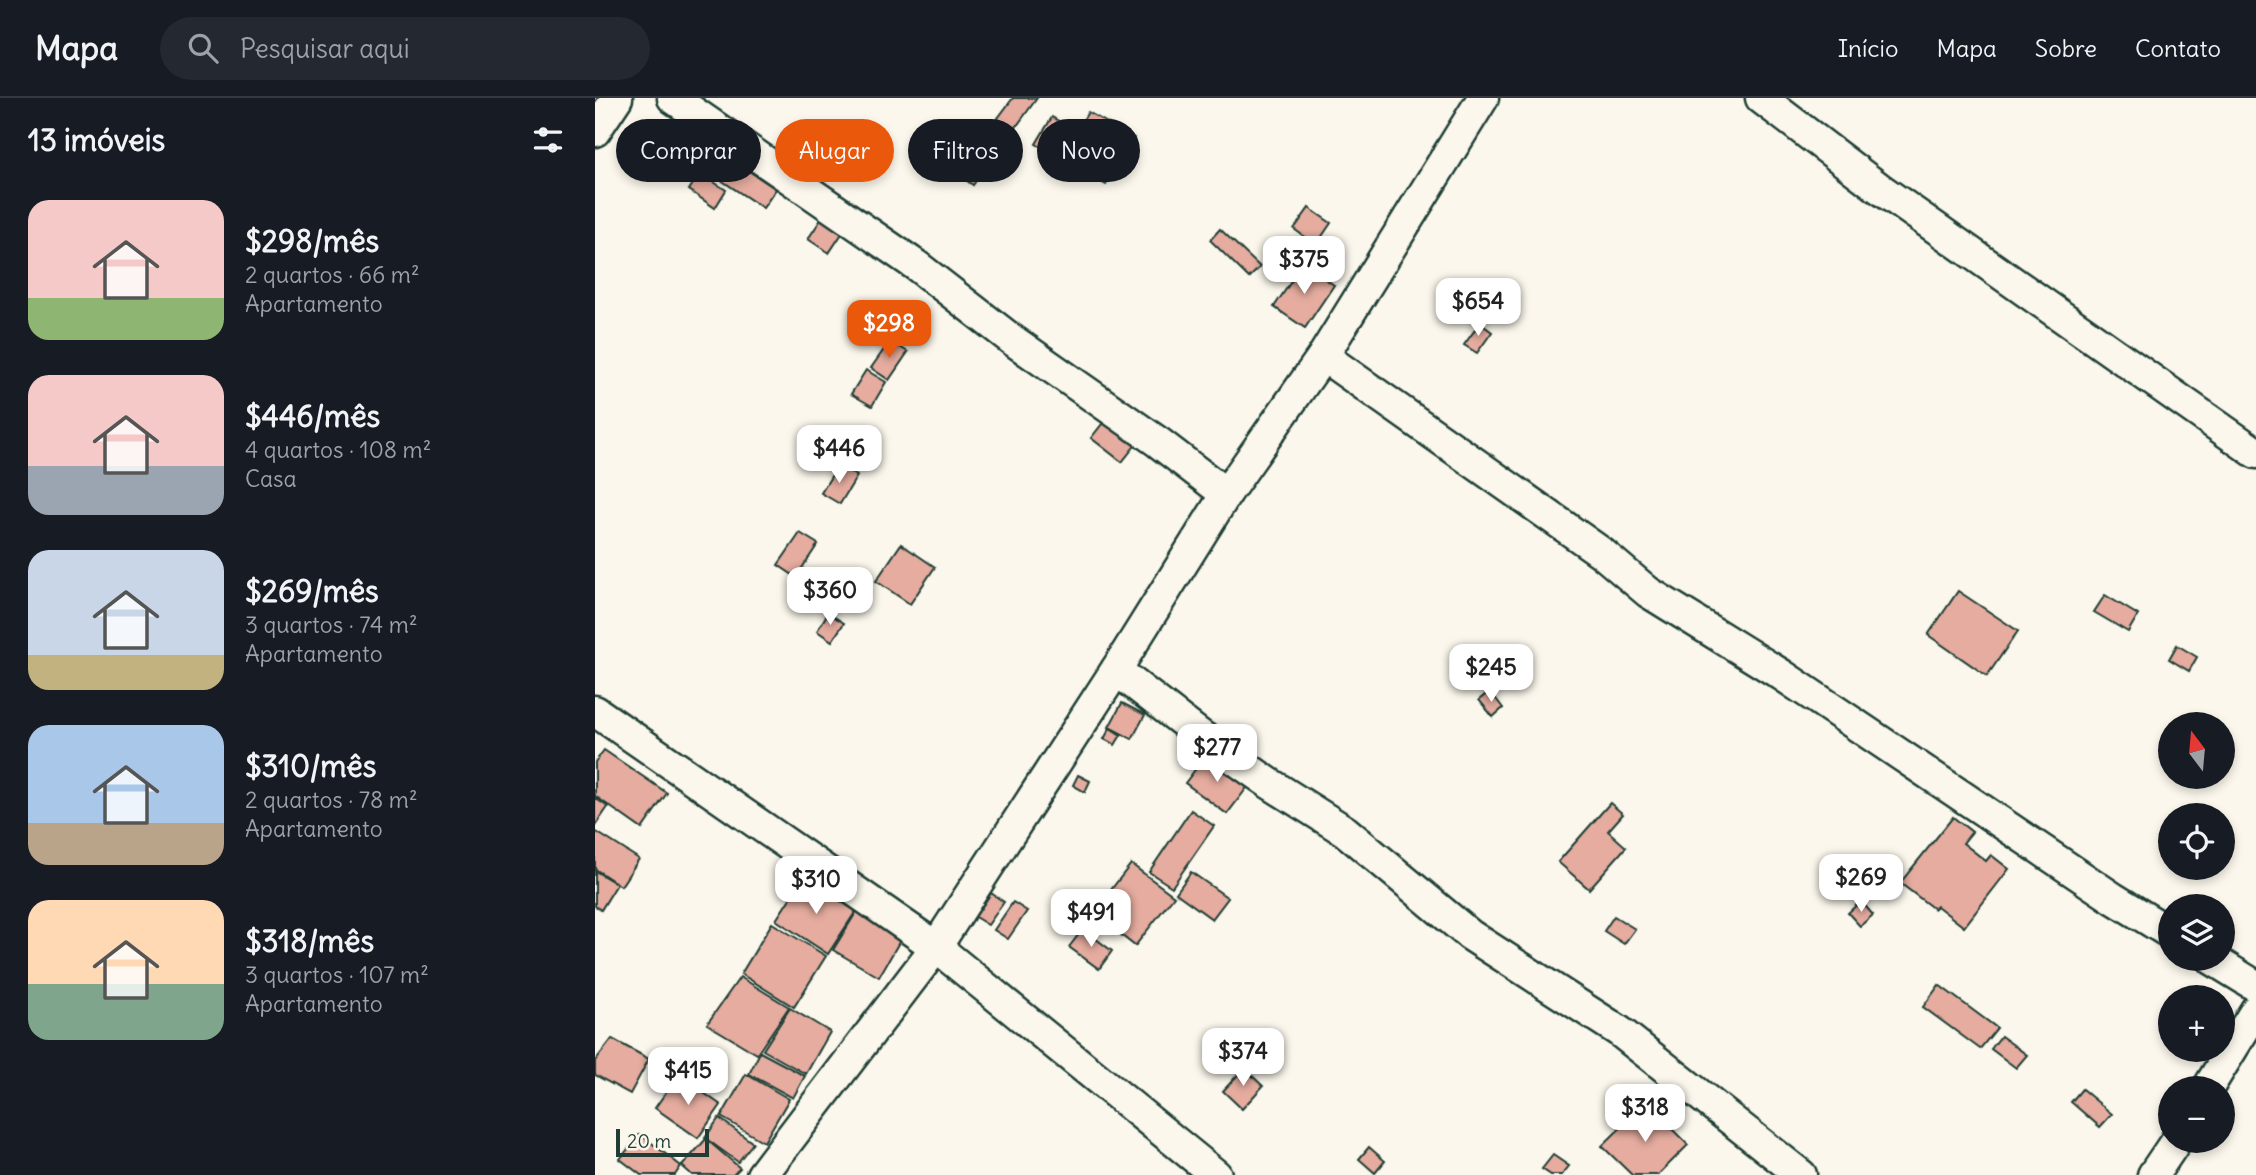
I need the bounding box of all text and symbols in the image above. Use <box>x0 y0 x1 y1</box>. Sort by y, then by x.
search box <box>160 17 650 80</box>
text: Mapa <box>35 27 118 69</box>
icon: search <box>184 29 222 67</box>
text: Pesquisar aqui <box>240 32 410 65</box>
text: Início <box>1838 33 1898 63</box>
text: Mapa <box>1936 33 1997 63</box>
text: Sobre <box>2035 33 2097 63</box>
text: Contato <box>2135 33 2221 63</box>
chip: Comprar <box>616 119 761 182</box>
chip: Alugar <box>775 119 894 182</box>
chip: Filtros <box>908 119 1023 182</box>
chip: Novo <box>1037 119 1140 182</box>
text: 13 imóveis <box>28 121 165 159</box>
icon: filters <box>529 121 567 159</box>
text: $298/mês <box>245 222 379 260</box>
icon: home <box>84 228 168 312</box>
pin: $375 <box>1263 236 1345 296</box>
text: $375 <box>1279 244 1329 273</box>
text: 2 quartos · 66 m² <box>245 260 420 289</box>
pin: $654 <box>1437 278 1519 338</box>
text: $654 <box>1452 286 1504 315</box>
text: Apartamento <box>245 289 383 318</box>
pin: $298 <box>848 300 930 360</box>
text: $298 <box>863 308 915 337</box>
text: $446/mês <box>245 397 380 435</box>
icon: home <box>84 403 168 487</box>
pin: $446 <box>798 426 880 485</box>
text: $446 <box>813 433 865 462</box>
text: 4 quartos · 108 m² <box>245 435 431 464</box>
text: Casa <box>245 464 297 493</box>
pin: $360 <box>789 568 871 627</box>
text: $269/mês <box>245 572 379 610</box>
text: $360 <box>803 575 857 604</box>
icon: home <box>84 578 168 662</box>
text: 3 quartos · 74 m² <box>245 610 418 639</box>
text: Apartamento <box>245 639 383 668</box>
pin: $245 <box>1450 644 1532 704</box>
text: $245 <box>1465 652 1517 681</box>
north arrow <box>2158 712 2235 789</box>
map controls <box>2158 712 2235 1153</box>
pin: $277 <box>1176 724 1258 784</box>
text: $277 <box>1193 732 1241 761</box>
text: $310/mês <box>245 747 376 785</box>
icon: home <box>84 753 168 837</box>
text: 2 quartos · 78 m² <box>245 785 418 814</box>
button: locate <box>2158 803 2235 880</box>
text: Apartamento <box>245 814 383 843</box>
pin: $269 <box>1820 854 1902 914</box>
pin: $310 <box>775 856 857 916</box>
text: $269 <box>1835 862 1887 891</box>
text: $310 <box>791 864 841 893</box>
pin: $491 <box>1050 890 1132 949</box>
button: layers <box>2158 894 2235 971</box>
text: $491 <box>1067 897 1115 926</box>
text: $318/mês <box>245 922 374 960</box>
icon: home <box>84 928 168 1012</box>
text: 3 quartos · 107 m² <box>245 960 429 989</box>
button: + <box>2158 985 2235 1062</box>
text: Apartamento <box>245 989 383 1018</box>
pin: $374 <box>1202 1028 1284 1088</box>
text: $374 <box>1218 1036 1268 1065</box>
pin: $415 <box>647 1048 729 1107</box>
text: $415 <box>664 1055 712 1084</box>
button: − <box>2158 1076 2235 1153</box>
pin: $318 <box>1604 1084 1686 1144</box>
text: $318 <box>1621 1092 1669 1121</box>
scale bar <box>616 1126 709 1158</box>
text: 20 m <box>627 1129 671 1153</box>

